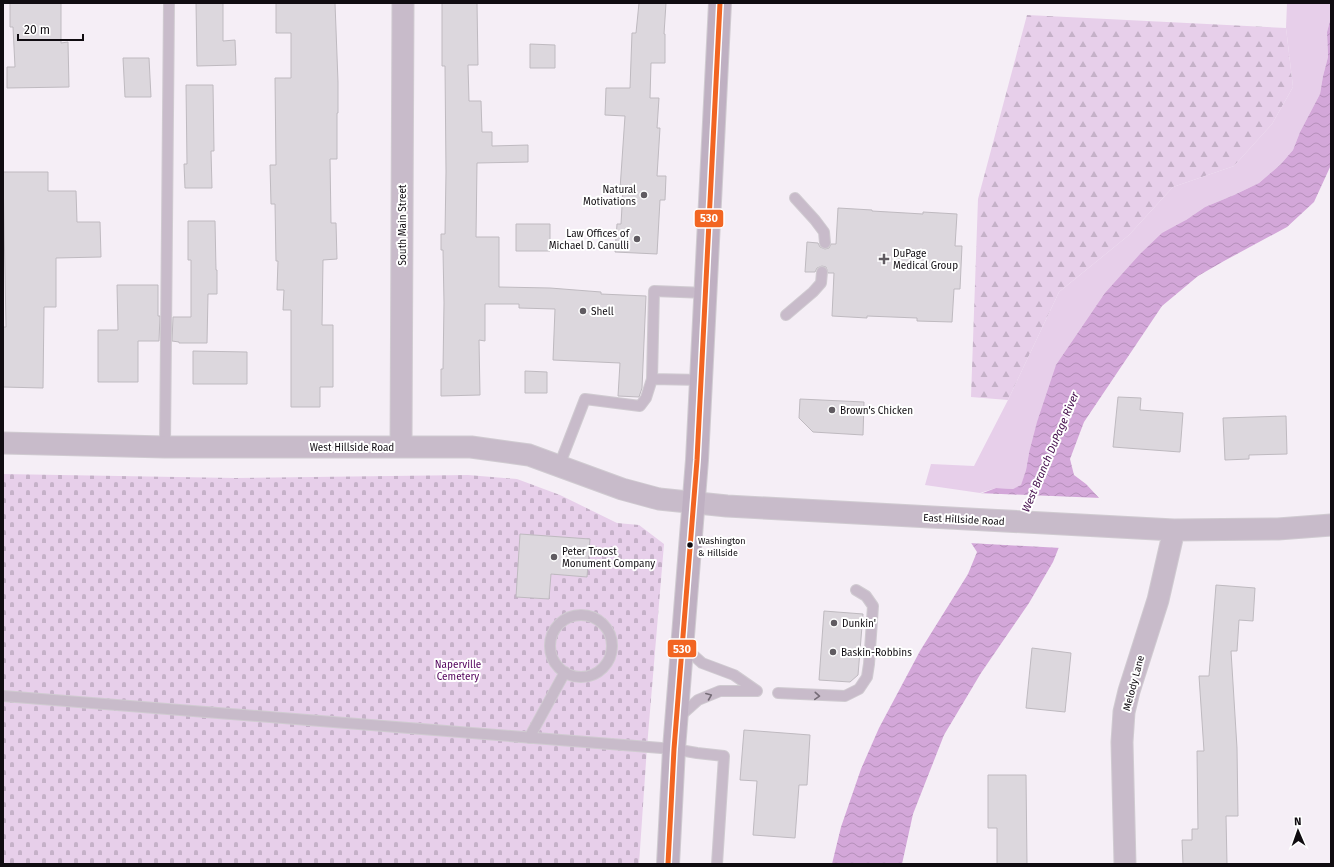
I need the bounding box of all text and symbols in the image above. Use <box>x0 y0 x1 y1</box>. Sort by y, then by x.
scale bar <box>18 16 83 42</box>
text: 20 m <box>24 23 50 37</box>
street label: South Main Street <box>397 184 409 265</box>
place label: Natural Motivations <box>583 184 636 208</box>
marker: Natural Motivations <box>639 190 649 200</box>
line badge: 530 <box>694 209 724 228</box>
text: 530 <box>700 212 719 225</box>
place label: Law Offices of Michael D. Canulli <box>549 228 630 252</box>
marker: Law Offices of Michael D. Canulli <box>632 234 642 244</box>
place label: DuPage Medical Group <box>893 248 958 272</box>
marker: DuPage Medical Group <box>878 253 890 265</box>
marker: Shell <box>578 306 588 316</box>
place label: Shell <box>591 306 614 318</box>
water label: West Branch DuPage River <box>1019 389 1082 514</box>
marker: Brown's Chicken <box>827 405 837 415</box>
place label: Brown's Chicken <box>840 405 913 417</box>
street label: West Hillside Road <box>310 442 394 454</box>
street label: East Hillside Road <box>923 512 1005 528</box>
place label: Washington & Hillside <box>698 536 746 558</box>
marker: Washington & Hillside <box>685 540 695 550</box>
place label: Peter Troost Monument Company <box>562 546 655 570</box>
marker: Peter Troost Monument Company <box>549 552 559 562</box>
marker: Dunkin' <box>829 618 839 628</box>
place label: Dunkin' <box>842 618 876 630</box>
line badge: 530 <box>667 639 697 658</box>
text: 530 <box>673 643 692 656</box>
marker: Baskin-Robbins <box>828 647 838 657</box>
place label: Baskin-Robbins <box>841 647 912 659</box>
street label: Melody Lane <box>1121 654 1147 712</box>
park label: Naperville Cemetery <box>435 659 481 683</box>
one-way arrow <box>814 691 820 700</box>
one-way arrow <box>704 693 712 701</box>
north arrow <box>1278 811 1318 851</box>
text: N <box>1294 815 1302 828</box>

